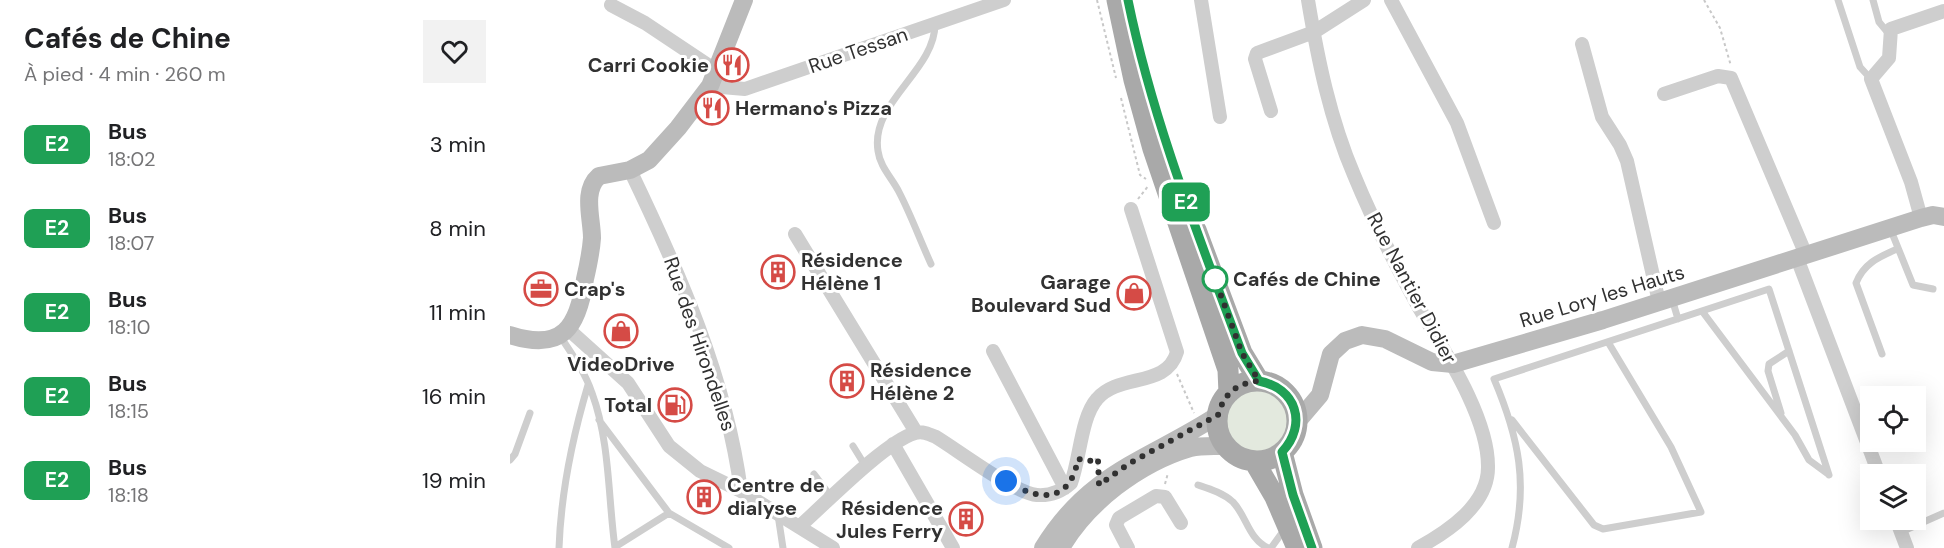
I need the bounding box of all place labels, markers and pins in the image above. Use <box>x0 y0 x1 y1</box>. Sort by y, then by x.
restaurant icon: Carri Cookie <box>714 47 750 83</box>
place label: Carri Cookie <box>588 52 709 78</box>
restaurant icon: Hermano's Pizza <box>694 90 730 126</box>
place label: Hermano's Pizza <box>735 95 892 121</box>
place label: Résidence Hélène 1 <box>801 247 903 296</box>
building icon: Résidence Hélène 1 <box>760 254 796 290</box>
marker: Cafés de Chine <box>1202 266 1228 292</box>
place label: Cafés de Chine <box>1233 266 1381 292</box>
place label: Garage Boulevard Sud <box>971 269 1111 318</box>
office icon: Crap's <box>523 271 559 307</box>
shop icon: Garage Boulevard Sud <box>1116 275 1152 311</box>
place label: Crap's <box>564 276 625 302</box>
shop icon: VideoDrive <box>603 313 639 349</box>
place label: VideoDrive <box>567 351 675 377</box>
place label: Résidence Hélène 2 <box>870 357 972 406</box>
building icon: Résidence Hélène 2 <box>829 363 865 399</box>
fuel station icon: Total <box>657 387 693 423</box>
place label: Total <box>604 392 652 418</box>
place label: Centre de dialyse <box>727 472 825 521</box>
building icon: Centre de dialyse <box>686 479 722 515</box>
place label: Résidence Jules Ferry <box>836 495 943 544</box>
building icon: Résidence Jules Ferry <box>948 501 984 537</box>

